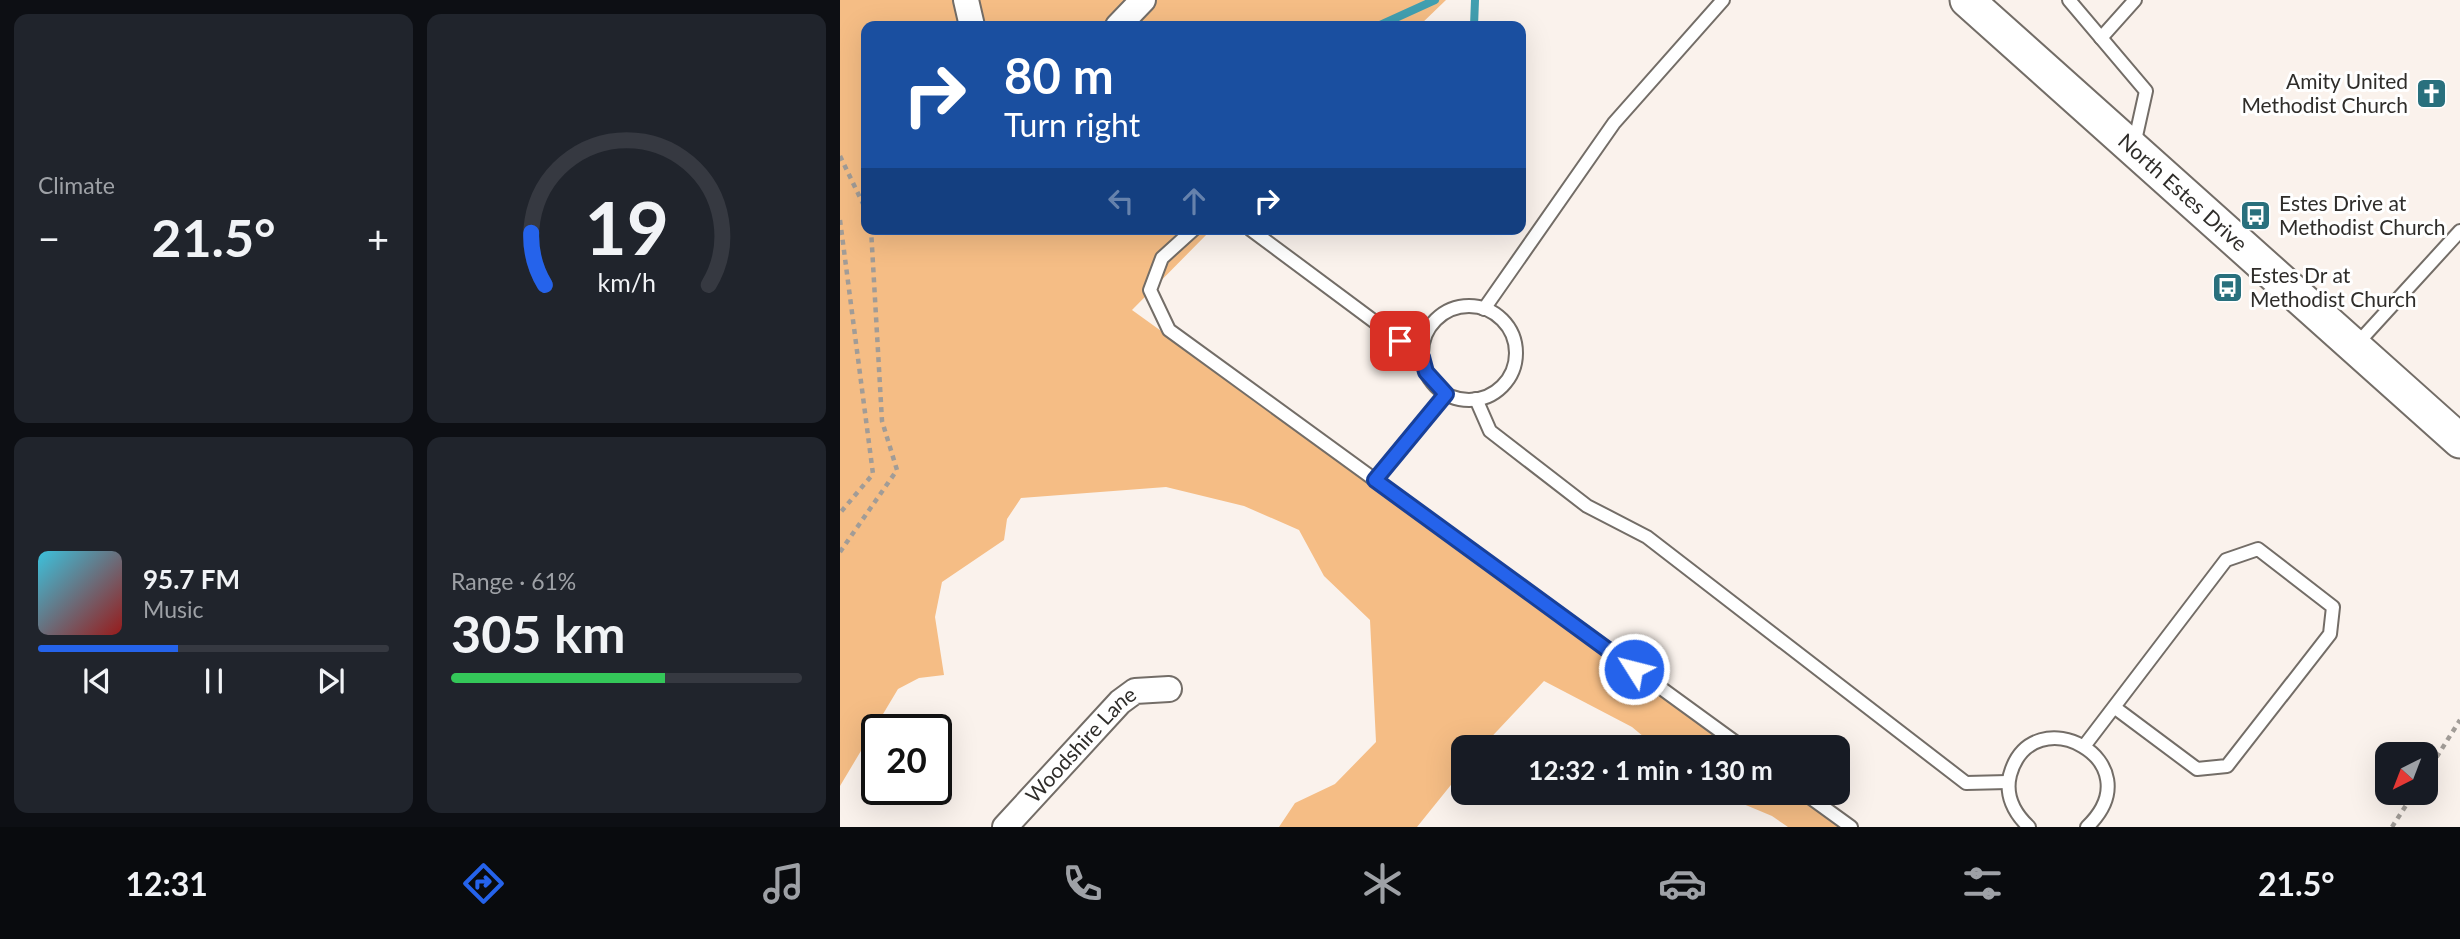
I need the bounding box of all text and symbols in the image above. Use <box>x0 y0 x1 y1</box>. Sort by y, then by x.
text: 80 m <box>1004 46 1114 104</box>
icon: right <box>889 49 980 140</box>
place label: Amity United Methodist Church <box>2241 68 2408 117</box>
church icon: Amity United Methodist Church <box>2414 77 2448 111</box>
text: Turn right <box>1004 105 1140 144</box>
street label: North Estes Drive <box>2114 128 2253 256</box>
text: Climate <box>38 171 115 199</box>
icon: left <box>1102 182 1140 220</box>
icon: ahead <box>1175 182 1213 220</box>
icon: right <box>1248 182 1286 220</box>
text: 19 <box>584 183 669 271</box>
place label: Estes Drive at Methodist Church <box>2279 190 2446 239</box>
bus stop icon: Estes Drive at Methodist Church <box>2239 199 2273 233</box>
text: 21.5° <box>151 206 276 268</box>
text: − <box>38 215 60 261</box>
text: + <box>367 215 389 261</box>
place label: Estes Dr at Methodist Church <box>2250 262 2417 311</box>
text: km/h <box>597 266 656 296</box>
bus stop icon: Estes Dr at Methodist Church <box>2210 271 2244 305</box>
pin <box>1370 311 1430 371</box>
icon: arrive <box>1381 322 1419 360</box>
text: 95.7 FM <box>143 563 240 595</box>
text: Range · 61% <box>451 567 576 595</box>
text: Music <box>143 595 203 623</box>
text: 305 km <box>451 602 625 664</box>
position arrow <box>1597 632 1671 706</box>
icon: previous <box>78 662 116 700</box>
icon: pause <box>195 662 233 700</box>
icon: next <box>312 662 350 700</box>
street label: Woodshire Lane <box>1020 681 1140 807</box>
speed limit sign: 20 <box>861 714 952 805</box>
north arrow <box>2375 742 2438 805</box>
map controls <box>2375 742 2438 805</box>
text: 12:32 · 1 min · 130 m <box>1528 754 1773 786</box>
icon: directions <box>459 859 508 908</box>
icon: music <box>759 859 808 908</box>
icon: phone <box>1058 859 1107 908</box>
icon: climate <box>1358 859 1407 908</box>
icon: car <box>1658 859 1707 908</box>
icon: filters <box>1958 859 2007 908</box>
text: 12:31 <box>125 864 208 903</box>
text: 21.5° <box>2258 864 2335 903</box>

